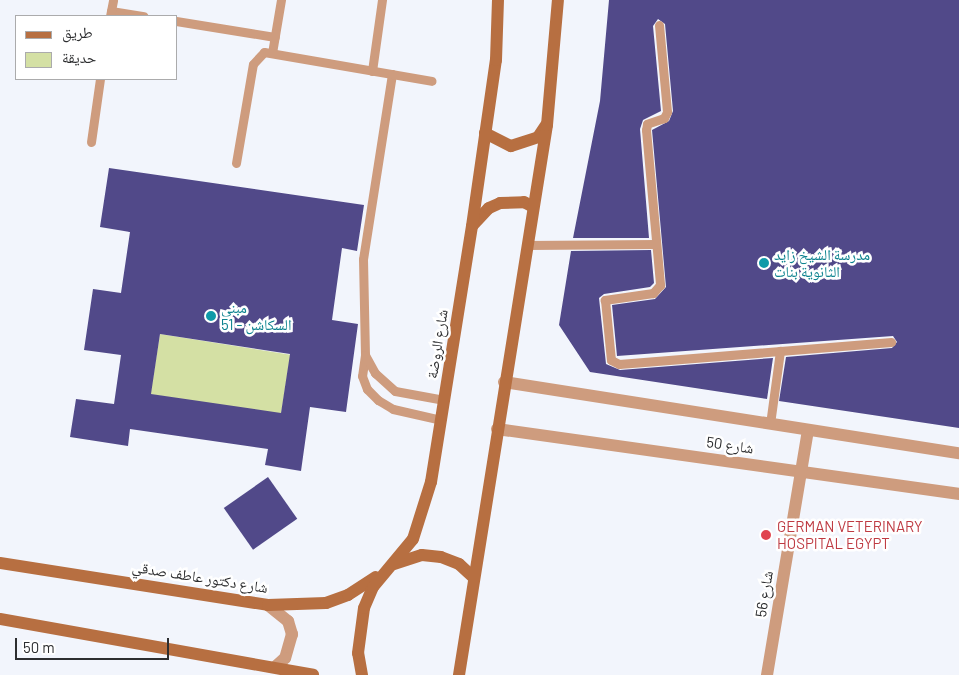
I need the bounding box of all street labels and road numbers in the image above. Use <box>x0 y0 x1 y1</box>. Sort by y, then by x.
street label: شارع الروضة <box>423 308 451 380</box>
street label: شارع 50 <box>705 433 755 457</box>
street label: شارع دكتور عاطف صدقي <box>131 557 269 597</box>
street label: شارع 56 <box>751 569 777 619</box>

